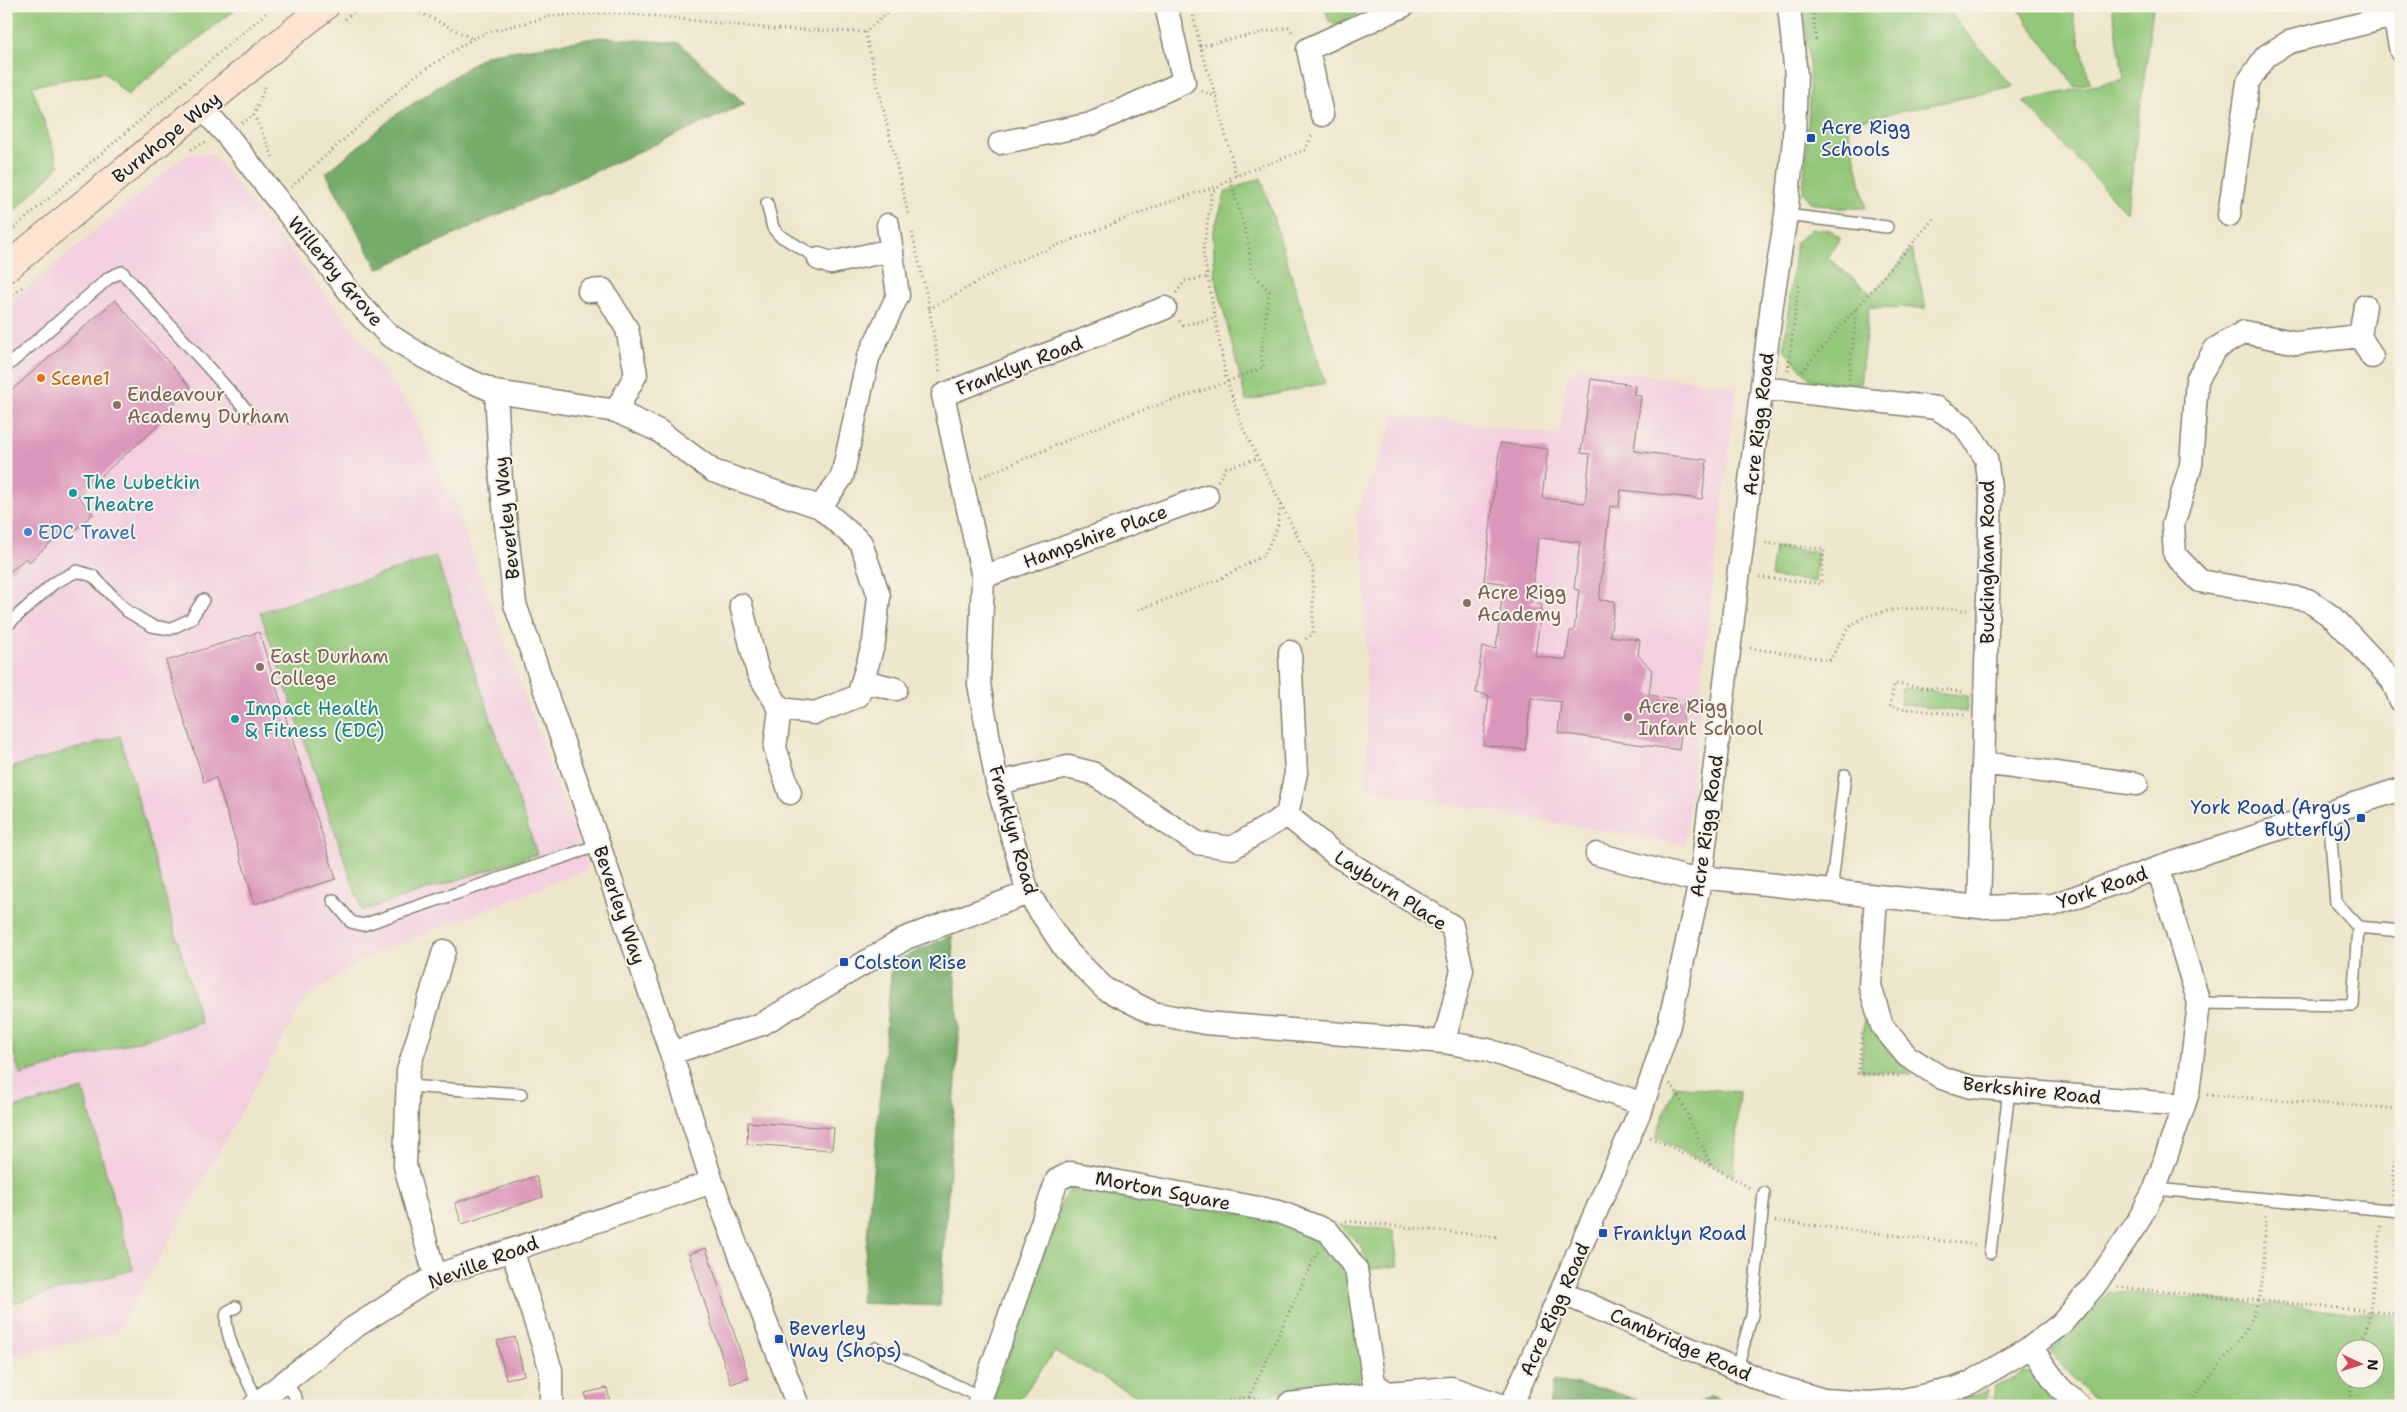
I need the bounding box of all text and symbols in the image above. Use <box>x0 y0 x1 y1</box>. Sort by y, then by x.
street label: Burnhope Way <box>107 86 226 189</box>
place label: Acre Rigg Schools <box>1821 115 1910 162</box>
marker: Acre Rigg Schools <box>1805 132 1817 144</box>
street label: Willerby Grove <box>282 211 389 332</box>
street label: Franklyn Road <box>952 330 1086 401</box>
street label: Acre Rigg Road <box>1737 351 1780 497</box>
place label: Scene1 <box>51 366 110 391</box>
marker: Scene1 <box>35 372 47 384</box>
place label: Endeavour Academy Durham <box>127 382 289 429</box>
marker: Endeavour Academy Durham <box>111 399 123 411</box>
street label: Beverley Way <box>488 455 525 581</box>
place label: The Lubetkin Theatre <box>83 470 200 517</box>
street label: Buckingham Road <box>1975 480 2000 644</box>
marker: The Lubetkin Theatre <box>67 487 79 499</box>
street label: Hampshire Place <box>1020 499 1171 574</box>
place label: EDC Travel <box>38 520 136 545</box>
marker: EDC Travel <box>22 526 34 538</box>
place label: Acre Rigg Academy <box>1477 580 1566 627</box>
marker: Acre Rigg Academy <box>1461 597 1473 609</box>
place label: East Durham College <box>270 644 389 691</box>
marker: East Durham College <box>254 661 266 673</box>
place label: Acre Rigg Infant School <box>1638 694 1764 741</box>
place label: Impact Health & Fitness (EDC) <box>245 696 384 743</box>
marker: Acre Rigg Infant School <box>1622 711 1634 723</box>
marker: Impact Health & Fitness (EDC) <box>229 713 241 725</box>
street label: Acre Rigg Road <box>1684 753 1729 899</box>
street label: Franklyn Road <box>983 763 1044 898</box>
place label: York Road (Argus Butterfly) <box>2191 795 2351 842</box>
marker: York Road (Argus Butterfly) <box>2355 812 2367 824</box>
street label: Beverley Way <box>588 843 651 968</box>
street label: Layburn Place <box>1330 845 1452 936</box>
street label: York Road <box>2054 860 2151 915</box>
place label: Colston Rise <box>854 950 967 975</box>
marker: Colston Rise <box>838 956 850 968</box>
street label: Berkshire Road <box>1962 1071 2102 1110</box>
street label: Morton Square <box>1093 1165 1233 1216</box>
place label: Franklyn Road <box>1613 1221 1746 1246</box>
marker: Franklyn Road <box>1597 1227 1609 1239</box>
street label: Neville Road <box>424 1230 542 1295</box>
street label: Acre Rigg Road <box>1514 1238 1595 1380</box>
street label: Cambridge Road <box>1606 1302 1756 1387</box>
place label: Beverley Way (Shops) <box>789 1316 901 1363</box>
marker: Beverley Way (Shops) <box>773 1333 785 1345</box>
north arrow <box>2334 1340 2384 1390</box>
text: N <box>2364 1359 2382 1371</box>

